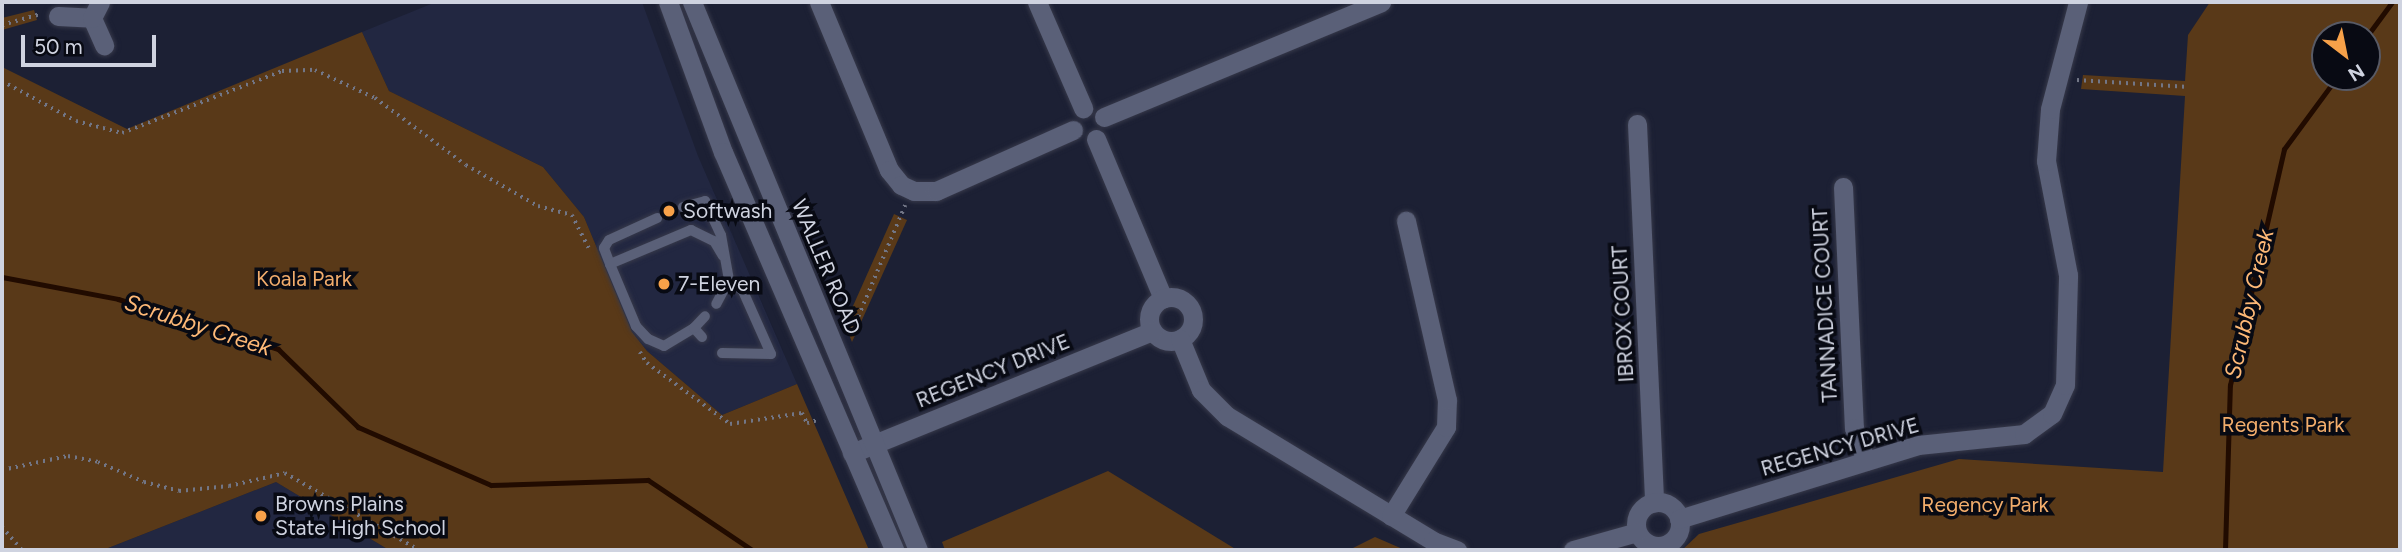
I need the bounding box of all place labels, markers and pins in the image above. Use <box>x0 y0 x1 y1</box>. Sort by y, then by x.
place label: Softwash <box>683 198 772 224</box>
marker: Softwash <box>661 203 677 219</box>
place label: 7-Eleven <box>678 271 760 297</box>
marker: 7-Eleven <box>656 276 672 292</box>
place label: Browns Plains State High School <box>275 491 446 541</box>
marker: Browns Plains State High School <box>253 508 269 524</box>

